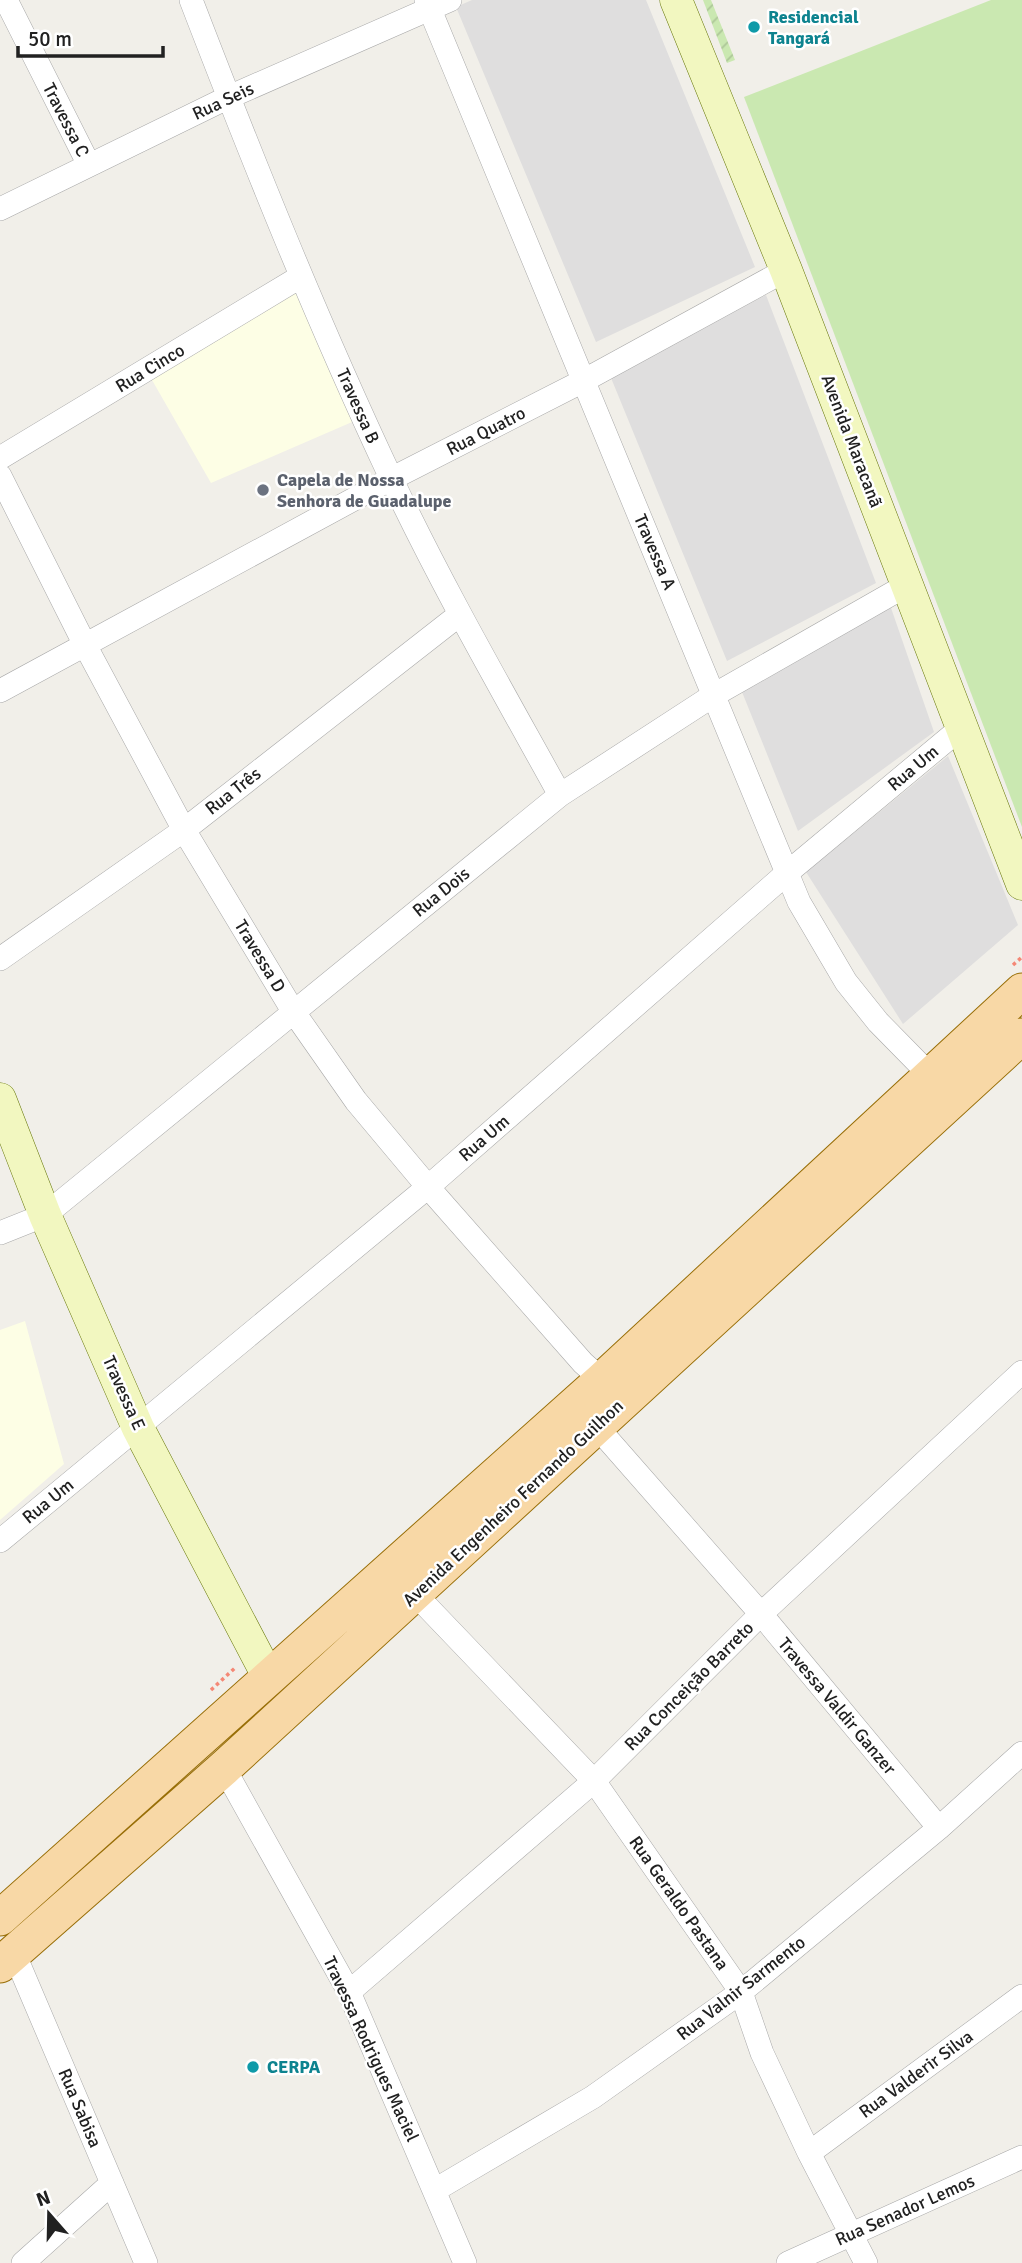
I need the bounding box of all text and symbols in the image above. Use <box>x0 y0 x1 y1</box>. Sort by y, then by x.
place label: Residencial Tangará <box>768 6 859 49</box>
scale bar <box>18 14 163 58</box>
marker: Residencial Tangará <box>746 19 762 35</box>
text: 50 m <box>28 26 72 52</box>
street label: Rua Seis <box>189 77 257 125</box>
street label: Travessa C <box>38 79 94 161</box>
street label: Rua Cinco <box>111 339 189 397</box>
street label: Travessa B <box>332 365 384 447</box>
street label: Avenida Maracanã <box>817 371 887 511</box>
street label: Rua Quatro <box>443 402 529 460</box>
place label: Capela de Nossa Senhora de Guadalupe <box>277 469 451 512</box>
marker: Capela de Nossa Senhora de Guadalupe <box>255 482 271 498</box>
street label: Travessa A <box>629 511 681 593</box>
street label: Rua Um <box>883 740 943 796</box>
street label: Rua Três <box>201 762 265 820</box>
street label: Rua Dois <box>408 862 474 922</box>
street label: Travessa D <box>230 916 290 996</box>
street label: Rua Um <box>454 1110 514 1166</box>
street label: Travessa E <box>98 1352 150 1434</box>
street label: Avenida Engenheiro Fernando Guilhon <box>398 1395 628 1611</box>
street label: Rua Um <box>18 1474 78 1528</box>
street label: Rua Conceição Barreto <box>620 1617 758 1755</box>
street label: Travessa Valdir Ganzer <box>773 1633 901 1779</box>
street label: Rua Geraldo Pastana <box>624 1832 734 1974</box>
street label: Rua Valnir Sarmento <box>672 1931 810 2045</box>
street label: Travessa Rodrigues Maciel <box>318 1953 424 2145</box>
street label: Rua Valderir Silva <box>855 2025 977 2123</box>
place label: CERPA <box>267 2056 321 2078</box>
marker: CERPA <box>245 2059 261 2075</box>
street label: Rua Sabisa <box>53 2065 107 2151</box>
street label: Rua Senador Lemos <box>832 2169 978 2251</box>
north arrow <box>14 2179 84 2249</box>
text: N <box>33 2185 54 2213</box>

